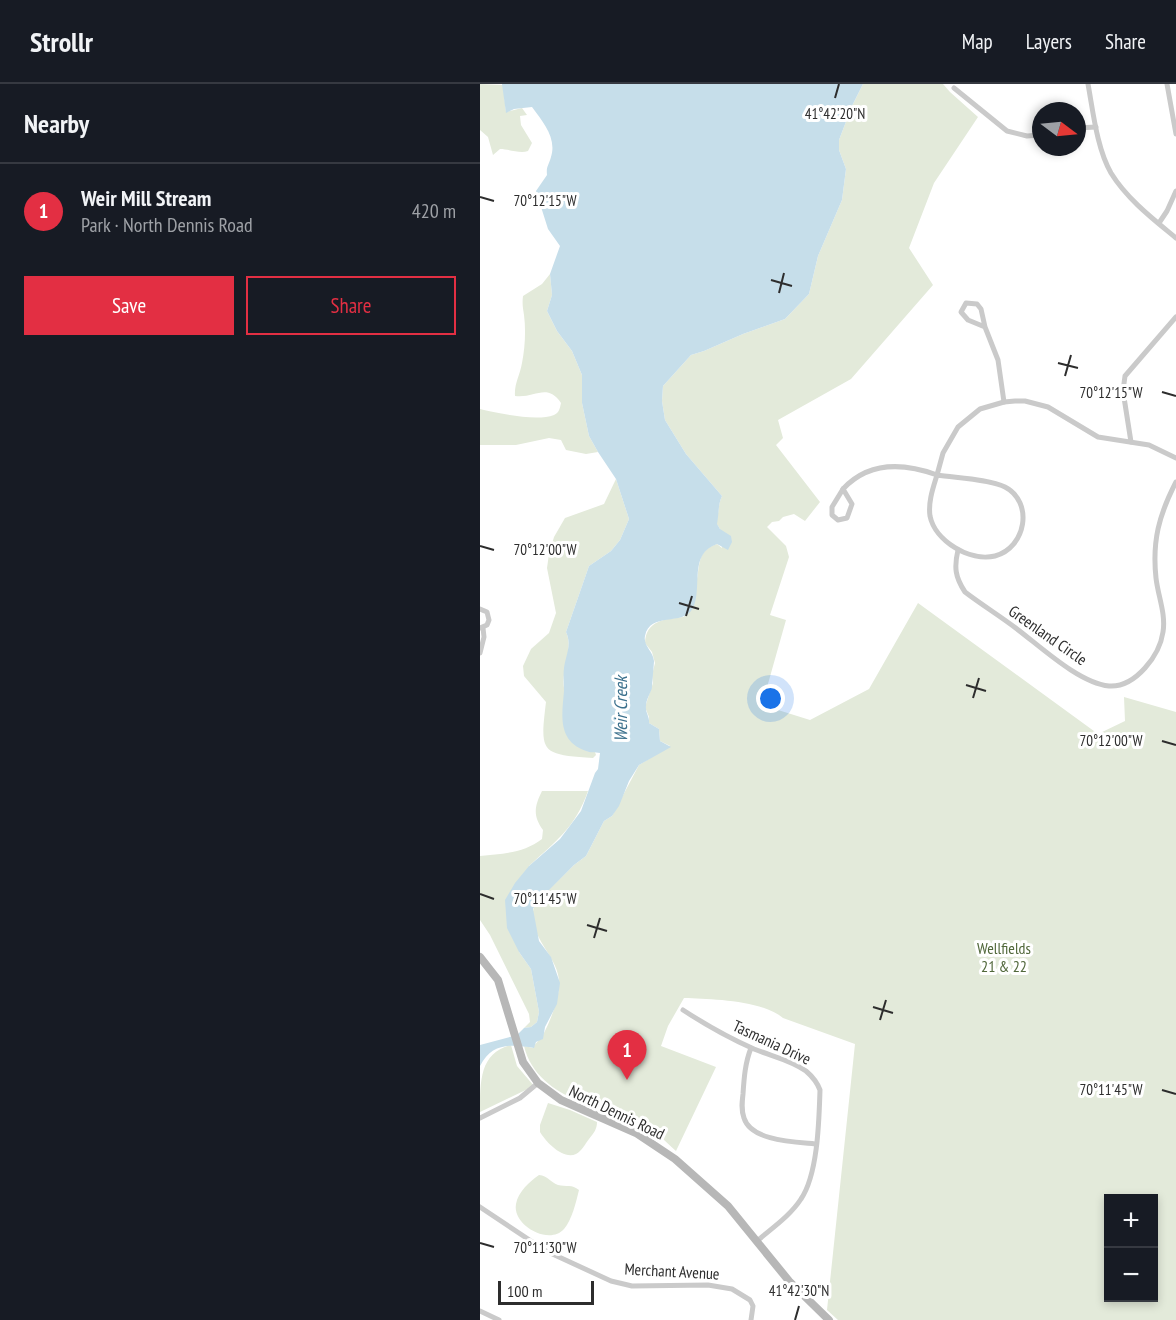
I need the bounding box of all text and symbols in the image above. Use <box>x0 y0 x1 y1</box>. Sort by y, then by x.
text: Strollr <box>30 23 93 60</box>
text: Map <box>962 28 993 55</box>
text: Layers <box>1026 28 1072 55</box>
text: Share <box>1105 28 1146 55</box>
north arrow <box>1032 102 1086 156</box>
text: 41°42'20"N <box>805 104 865 123</box>
text: Nearby <box>24 107 89 140</box>
text: Weir Mill Stream <box>81 184 211 212</box>
text: 70°12'15"W <box>513 191 577 210</box>
text: 1 <box>39 198 48 224</box>
text: 420 m <box>412 198 456 224</box>
text: Park · North Dennis Road <box>81 212 253 238</box>
button: Save <box>24 276 234 335</box>
button: Share <box>246 276 456 335</box>
text: 70°12'15"W <box>1079 383 1143 402</box>
text: 70°12'00"W <box>513 540 577 559</box>
street label: Greenland Circle <box>1005 601 1091 669</box>
water label: Weir Creek <box>609 674 632 742</box>
your location <box>756 684 785 713</box>
text: 70°12'00"W <box>1079 731 1143 750</box>
text: 70°11'45"W <box>513 889 577 908</box>
park label: Wellfields 21 & 22 <box>977 938 1031 976</box>
street label: Tasmania Drive <box>730 1015 814 1069</box>
pin: 1 <box>608 1030 646 1080</box>
street label: North Dennis Road <box>566 1080 668 1144</box>
text: 70°11'45"W <box>1079 1080 1143 1099</box>
map controls <box>1104 1194 1158 1302</box>
button: + <box>1104 1194 1158 1248</box>
text: 70°11'30"W <box>513 1238 577 1257</box>
button: − <box>1104 1248 1158 1302</box>
street label: Merchant Avenue <box>624 1259 720 1283</box>
scale bar <box>498 1278 594 1306</box>
text: 100 m <box>507 1281 542 1301</box>
text: 41°42'30"N <box>769 1281 829 1300</box>

